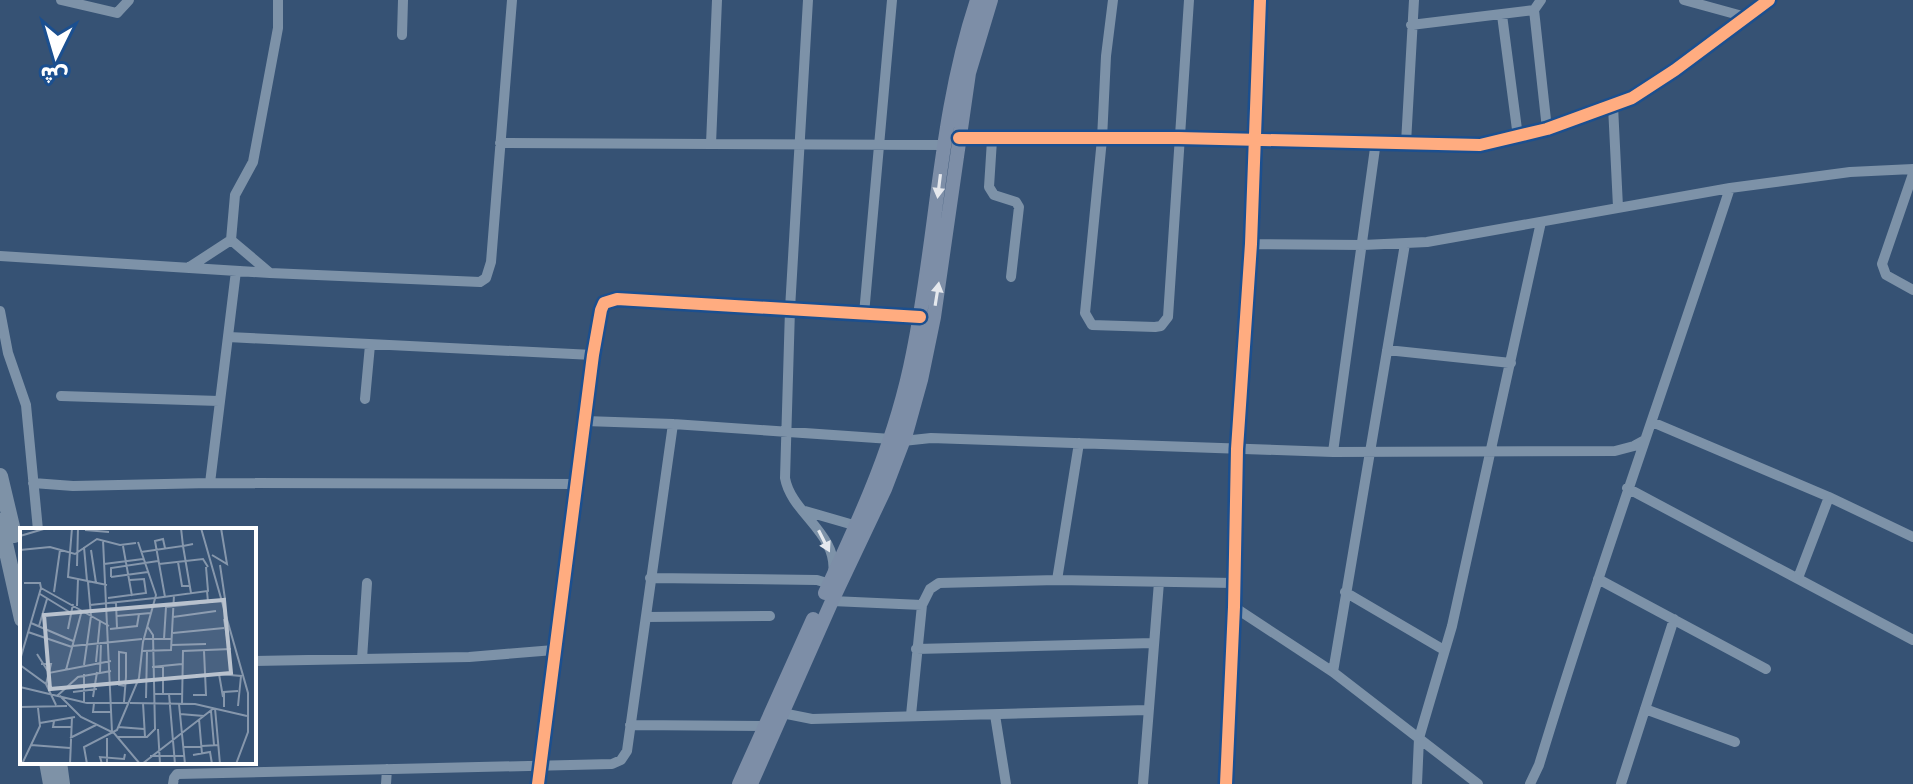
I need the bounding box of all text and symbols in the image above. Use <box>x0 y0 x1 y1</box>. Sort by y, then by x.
north arrow <box>16 16 96 96</box>
text: ش <box>39 61 69 90</box>
one-way arrow <box>933 174 946 199</box>
one-way arrow <box>931 282 944 307</box>
inset map <box>20 528 256 764</box>
one-way arrow <box>817 530 831 553</box>

